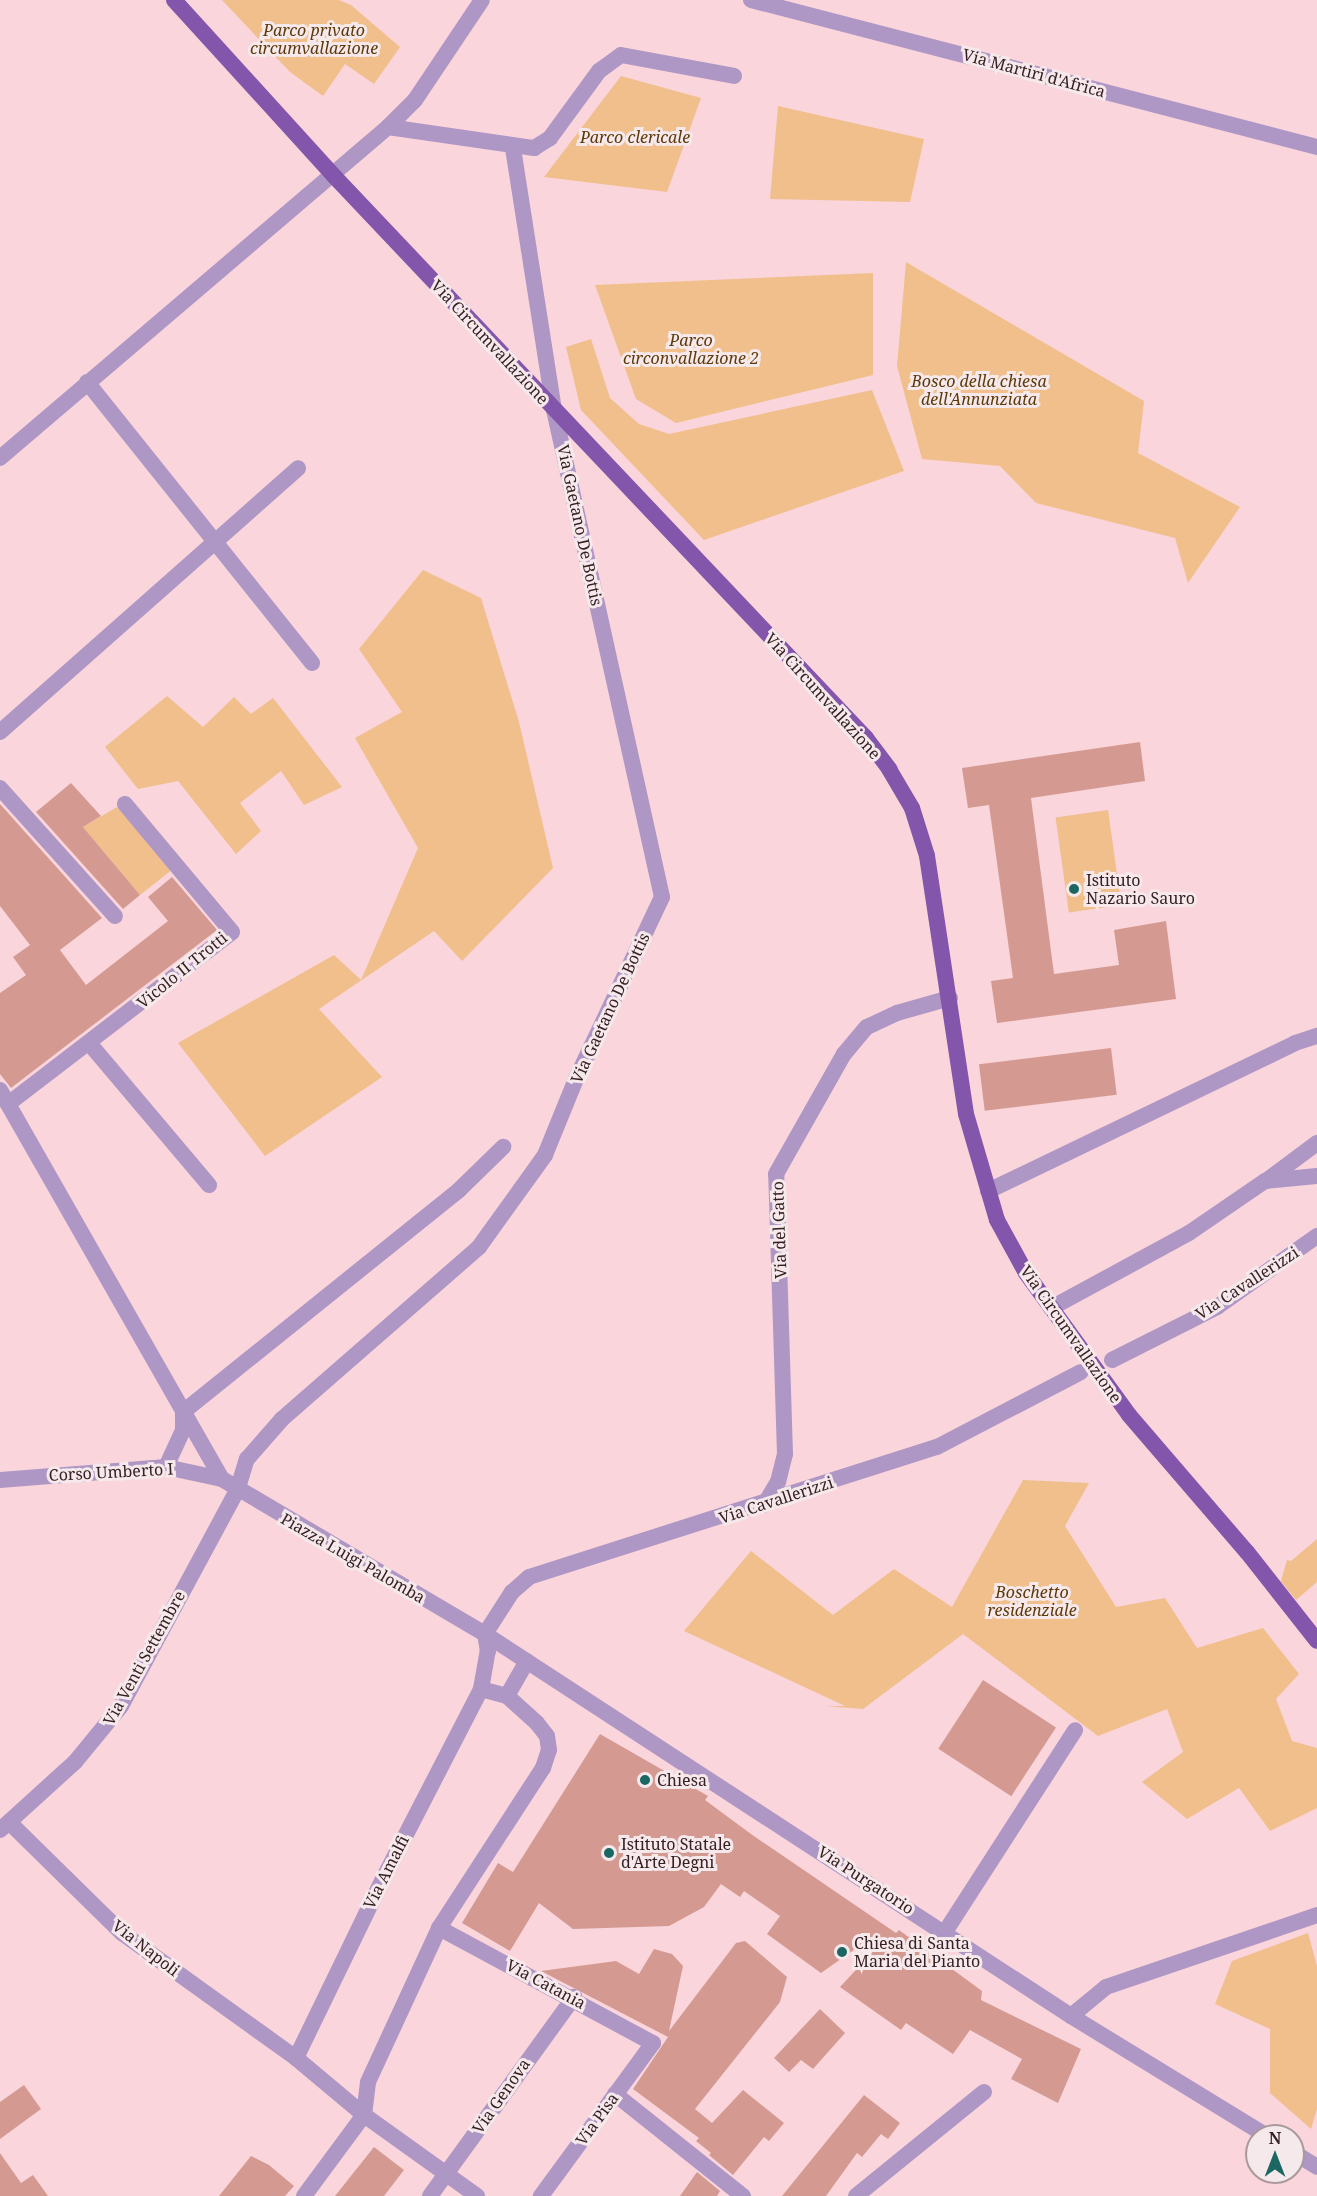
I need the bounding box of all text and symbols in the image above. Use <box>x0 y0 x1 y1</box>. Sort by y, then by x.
park label: Parco privato circumvallazione <box>250 20 378 58</box>
street label: Via Martiri d'Africa <box>961 45 1107 101</box>
park label: Parco clericale <box>580 127 690 147</box>
street label: Via Circumvallazione <box>427 276 553 408</box>
park label: Parco circonvallazione 2 <box>623 330 759 368</box>
park label: Bosco della chiesa dell'Annunziata <box>911 371 1047 409</box>
street label: Via Gaetano De Bottis <box>554 443 606 607</box>
street label: Via Circumvallazione <box>761 629 885 763</box>
place label: Istituto Nazario Sauro <box>1086 870 1195 908</box>
marker: Istituto Nazario Sauro <box>1067 882 1081 896</box>
street label: Vicolo II Trotti <box>133 928 231 1012</box>
street label: Via Gaetano De Bottis <box>567 930 653 1086</box>
street label: Via del Gatto <box>768 1181 790 1279</box>
street label: Via Cavallerizzi <box>1192 1243 1302 1323</box>
street label: Via Circumvallazione <box>1016 1262 1126 1406</box>
street label: Corso Umberto I <box>48 1459 174 1485</box>
street label: Via Cavallerizzi <box>717 1473 835 1527</box>
street label: Piazza Luigi Palomba <box>278 1509 428 1607</box>
park label: Boschetto residenziale <box>987 1582 1077 1620</box>
street label: Via Venti Settembre <box>99 1587 189 1729</box>
place label: Chiesa <box>657 1770 707 1790</box>
marker: Chiesa <box>638 1773 652 1787</box>
street label: Via Amalfi <box>359 1832 413 1912</box>
place label: Istituto Statale d'Arte Degni <box>621 1834 731 1872</box>
street label: Via Purgatorio <box>814 1842 918 1918</box>
marker: Istituto Statale d'Arte Degni <box>602 1846 616 1860</box>
street label: Via Napoli <box>109 1916 183 1980</box>
place label: Chiesa di Santa Maria del Pianto <box>854 1933 980 1971</box>
marker: Chiesa di Santa Maria del Pianto <box>835 1945 849 1959</box>
street label: Via Catania <box>503 1955 589 2013</box>
street label: Via Genova <box>468 2055 534 2137</box>
street label: Via Pisa <box>572 2089 622 2149</box>
north arrow <box>1245 2124 1305 2184</box>
text: N <box>1269 2127 1281 2149</box>

